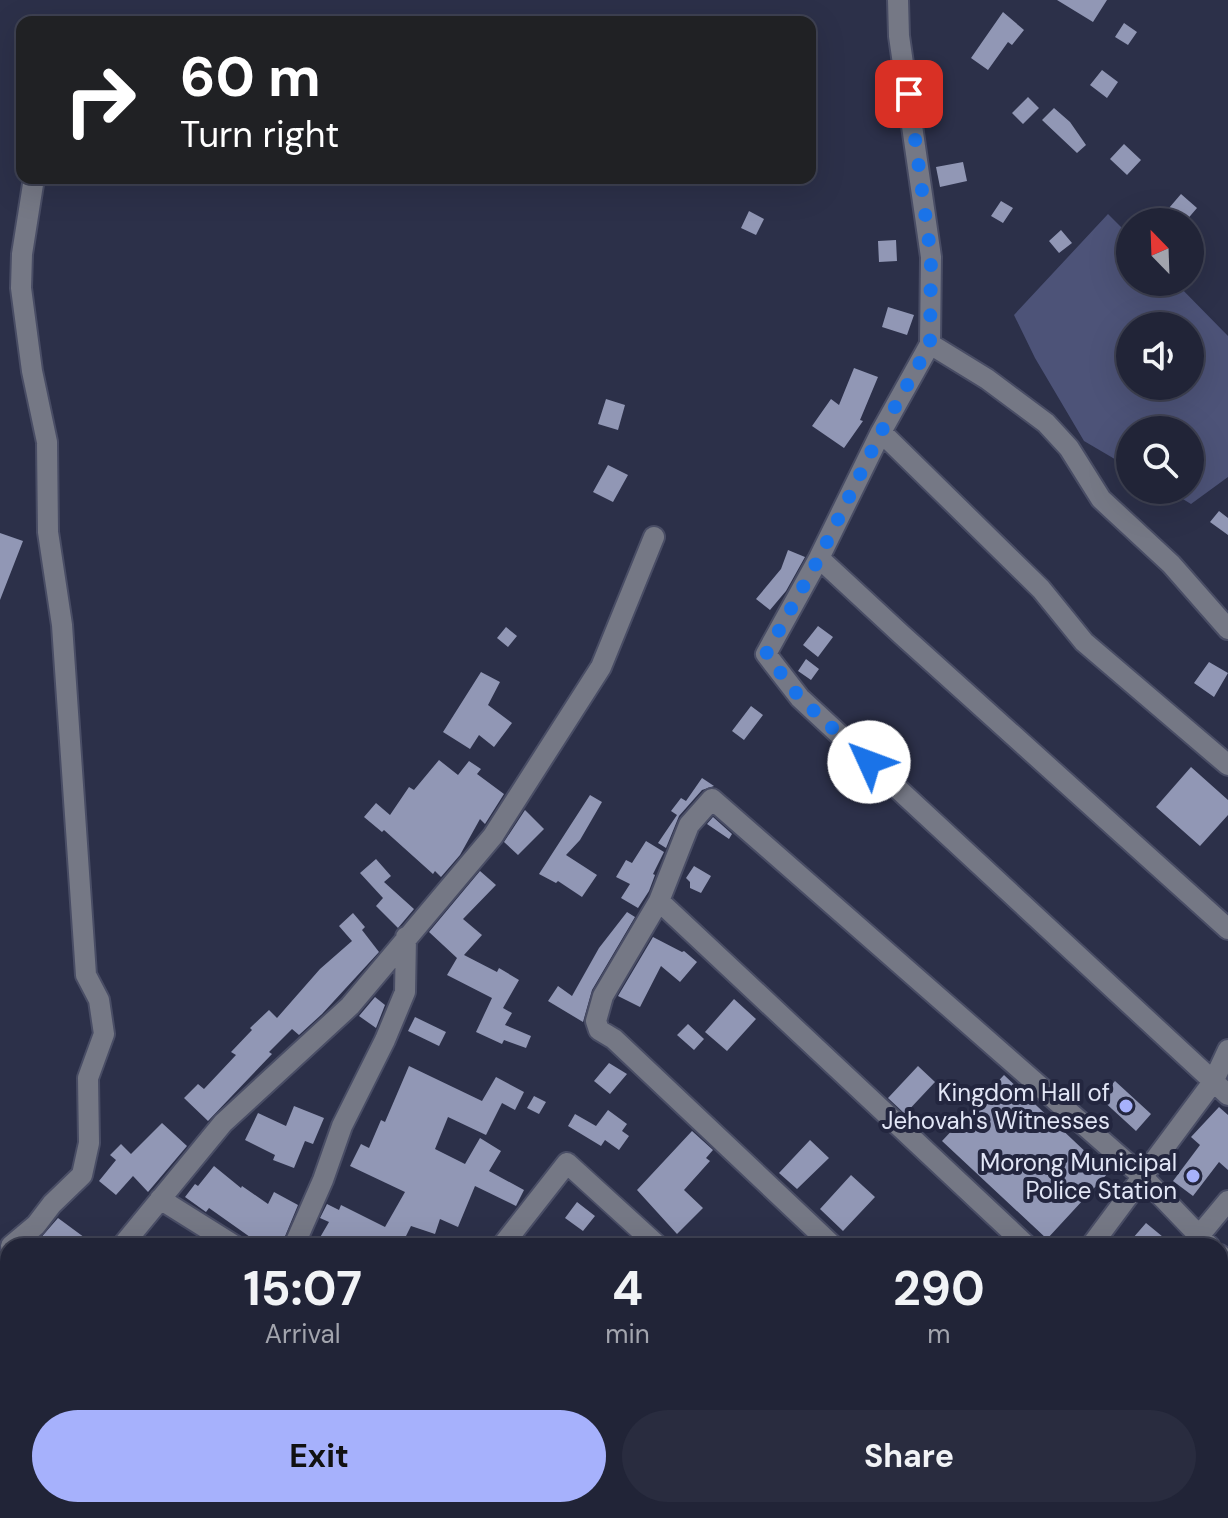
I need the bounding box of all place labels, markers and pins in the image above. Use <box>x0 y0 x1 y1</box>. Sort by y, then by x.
pin <box>875 60 943 128</box>
place label: Kingdom Hall of Jehovah's Witnesses <box>881 1077 1110 1136</box>
marker: Kingdom Hall of Jehovah's Witnesses <box>1117 1097 1135 1115</box>
place label: Morong Municipal Police Station <box>980 1147 1177 1206</box>
marker: Morong Municipal Police Station <box>1184 1167 1202 1185</box>

